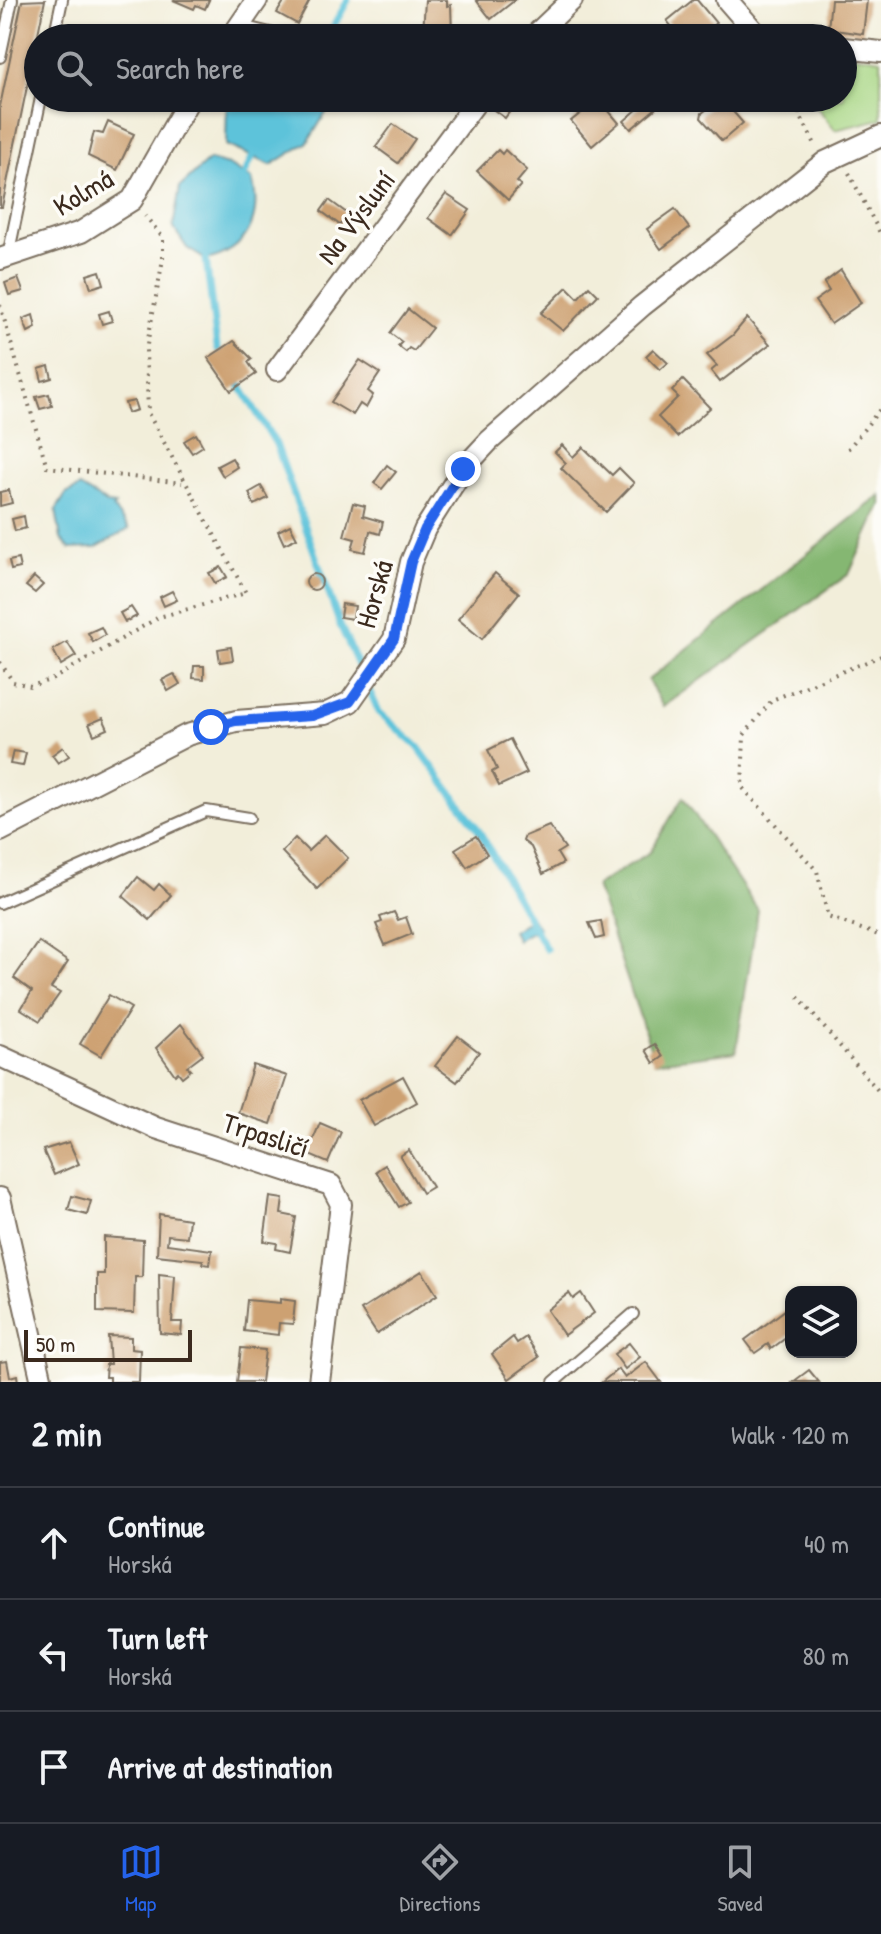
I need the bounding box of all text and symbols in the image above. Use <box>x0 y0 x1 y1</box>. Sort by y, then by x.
search box <box>24 24 857 112</box>
icon: search <box>52 46 96 90</box>
text: Search here <box>116 48 244 88</box>
street label: Kolmá <box>46 159 120 225</box>
street label: Na Výsluní <box>308 162 404 272</box>
route end <box>445 451 481 487</box>
street label: Horská <box>346 556 402 632</box>
route start <box>193 709 229 745</box>
street label: Trpasličí <box>218 1103 314 1167</box>
map controls <box>785 1286 857 1358</box>
button: layers <box>785 1286 857 1358</box>
scale bar <box>24 1326 192 1362</box>
text: 50 m <box>36 1329 75 1359</box>
text: 2 min <box>32 1411 102 1457</box>
text: Walk · 120 m <box>731 1417 849 1452</box>
text: Continue <box>108 1506 205 1546</box>
icon: ahead <box>32 1521 76 1565</box>
text: 40 m <box>804 1526 849 1561</box>
text: Horská <box>108 1546 172 1581</box>
text: Turn left <box>108 1618 207 1658</box>
icon: left <box>32 1633 76 1677</box>
text: 80 m <box>802 1638 849 1673</box>
text: Horská <box>108 1658 172 1693</box>
icon: arrive <box>32 1745 76 1789</box>
text: Arrive at destination <box>108 1747 333 1787</box>
tab: Map <box>119 1840 163 1918</box>
tab: Directions <box>400 1840 481 1918</box>
tab: Saved <box>718 1840 762 1918</box>

